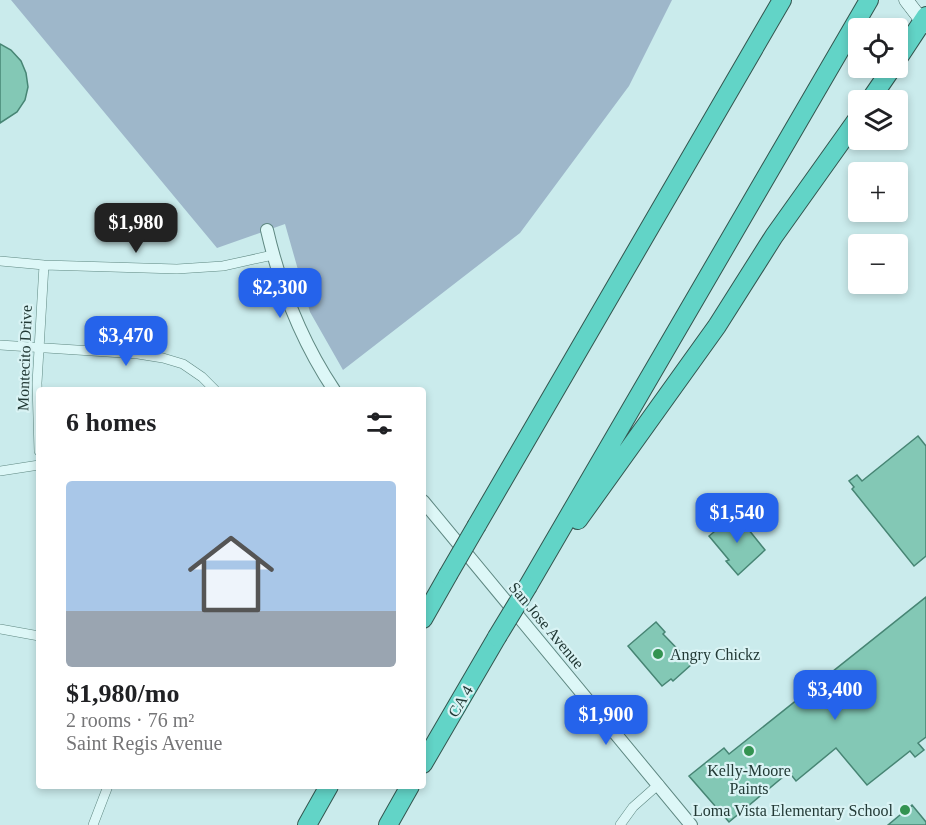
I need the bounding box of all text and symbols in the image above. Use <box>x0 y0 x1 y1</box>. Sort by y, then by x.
map controls <box>848 18 908 294</box>
button: locate <box>848 18 908 78</box>
button: layers <box>848 90 908 150</box>
button: + <box>848 162 908 222</box>
pin: $1,980 <box>87 203 185 254</box>
text: $1,980 <box>109 211 164 233</box>
button: − <box>848 234 908 294</box>
pin: $2,300 <box>231 268 329 319</box>
text: $2,300 <box>253 276 308 298</box>
street label: Montecito Drive <box>14 305 35 411</box>
pin: $3,470 <box>77 316 175 367</box>
text: $3,470 <box>99 324 154 346</box>
icon: filters <box>363 407 396 440</box>
text: 6 homes <box>66 408 156 437</box>
pin: $1,540 <box>688 493 786 544</box>
text: $1,540 <box>710 501 765 523</box>
icon: home <box>177 520 285 628</box>
street label: San Jose Avenue <box>506 579 588 672</box>
place label: Angry Chickz <box>670 646 760 664</box>
marker: Angry Chickz <box>651 647 665 661</box>
pin: $3,400 <box>786 670 884 721</box>
text: $3,400 <box>808 678 863 700</box>
text: $1,980/mo <box>66 679 179 708</box>
street label: CA 4 <box>445 683 476 720</box>
pin: $1,900 <box>557 695 655 746</box>
text: $1,900 <box>579 703 634 725</box>
text: 2 rooms · 76 m² <box>66 709 194 731</box>
text: Saint Regis Avenue <box>66 732 222 754</box>
marker: Kelly-Moore Paints <box>742 744 756 758</box>
place label: Kelly-Moore Paints <box>707 762 791 797</box>
place label: Loma Vista Elementary School <box>693 802 894 820</box>
marker: Loma Vista Elementary School <box>898 803 912 817</box>

